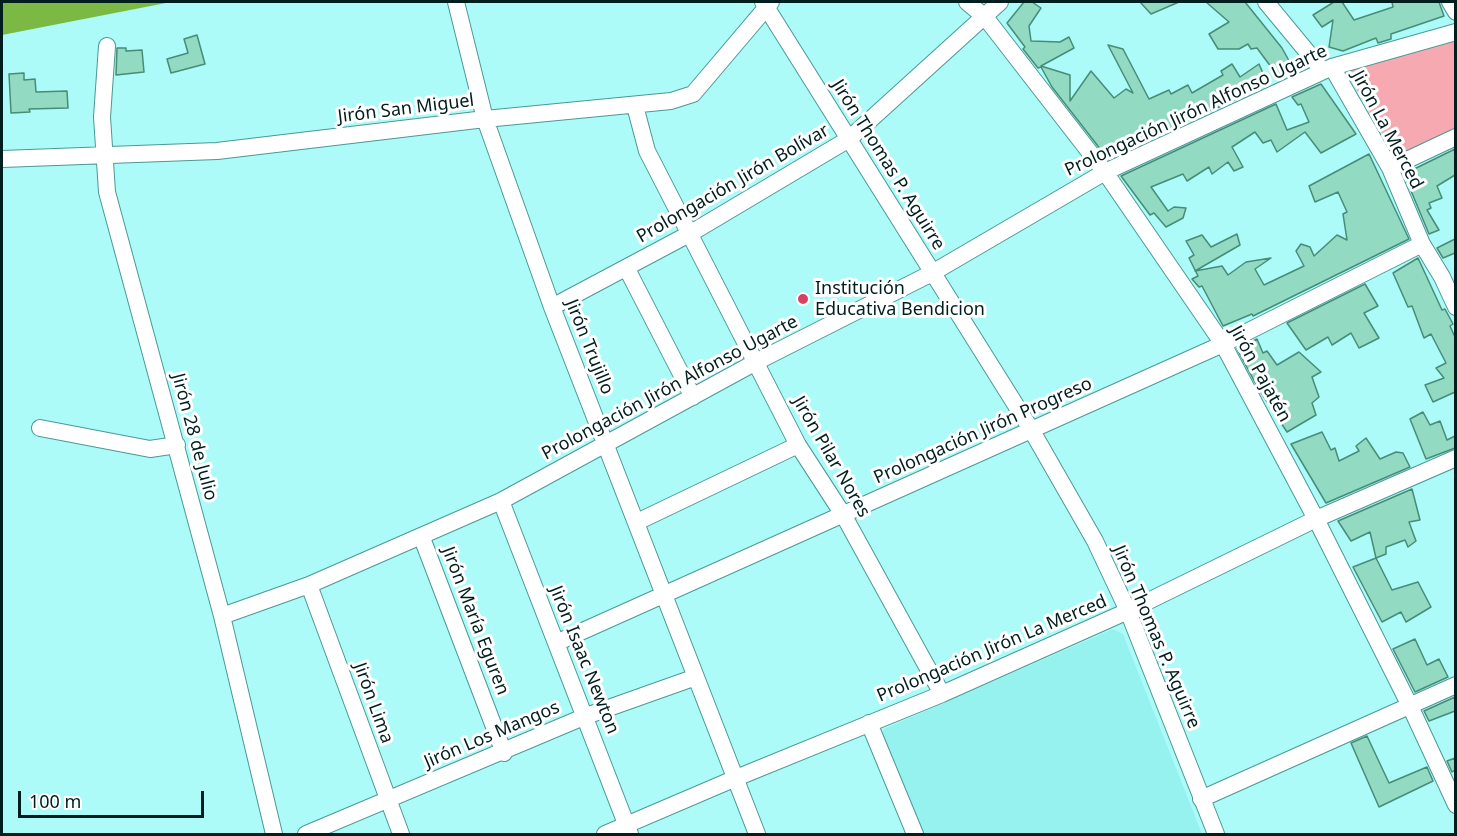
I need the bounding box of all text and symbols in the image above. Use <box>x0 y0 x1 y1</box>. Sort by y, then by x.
street label: Prolongación Jirón Alfonso Ugarte <box>1061 41 1331 181</box>
street label: Jirón La Merced <box>1347 67 1427 193</box>
street label: Jirón Thomas P. Aguirre <box>827 76 949 254</box>
street label: Jirón San Miguel <box>337 90 475 128</box>
street label: Prolongación Jirón Bolívar <box>633 120 833 248</box>
place label: Institución Educativa Bendicion <box>815 278 985 320</box>
marker: Institución Educativa Bendicion <box>796 292 810 306</box>
street label: Jirón Trujillo <box>560 296 618 398</box>
street label: Prolongación Jirón Alfonso Ugarte <box>538 311 802 465</box>
street label: Jirón Pajatén <box>1225 322 1295 426</box>
street label: Jirón 28 de Julio <box>167 371 221 503</box>
street label: Prolongación Jirón Progreso <box>871 373 1095 489</box>
street label: Jirón Pilar Nores <box>788 393 874 521</box>
street label: Jirón Thomas P. Aguirre <box>1108 542 1204 732</box>
street label: Jirón María Eguren <box>437 544 513 698</box>
street label: Jirón Isaac Newton <box>544 583 624 737</box>
street label: Prolongación Jirón La Merced <box>874 591 1110 707</box>
street label: Jirón Lima <box>348 660 398 746</box>
street label: Jirón Los Mangos <box>421 697 563 773</box>
scale bar <box>21 779 207 817</box>
text: 100 m <box>29 789 81 813</box>

